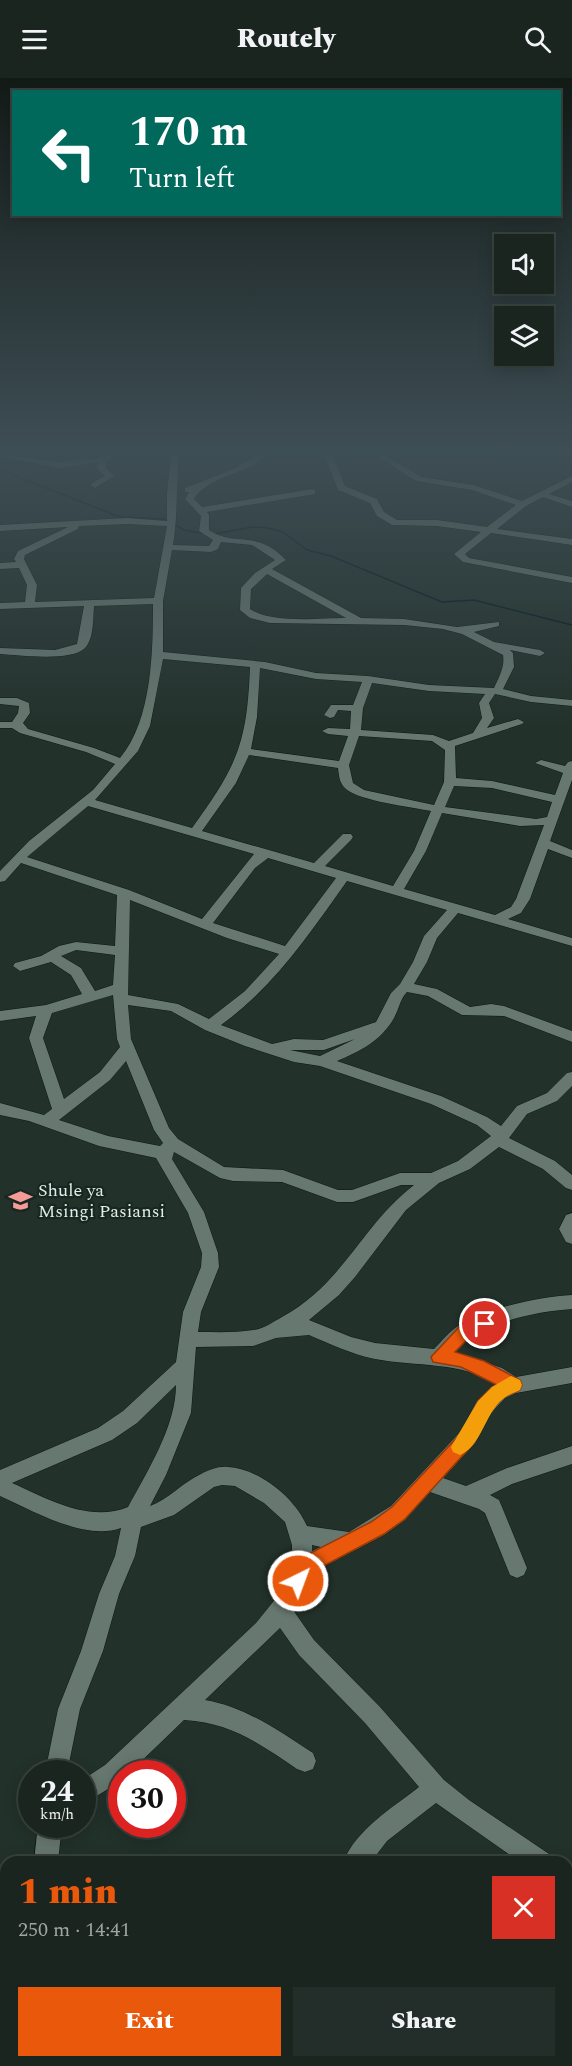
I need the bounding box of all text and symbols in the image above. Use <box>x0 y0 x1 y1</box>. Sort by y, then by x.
text: Routely <box>237 18 335 60</box>
icon: menu <box>18 23 51 56</box>
icon: search <box>521 23 554 56</box>
text: 170 m <box>129 101 248 164</box>
icon: left <box>30 114 108 192</box>
text: Turn left <box>129 158 235 200</box>
map controls <box>494 234 554 366</box>
button: sound <box>494 234 554 294</box>
button: layers <box>494 306 554 366</box>
place label: Shule ya Msingi Pasiansi <box>38 1177 165 1225</box>
school or university icon: Shule ya Msingi Pasiansi <box>7 1187 33 1213</box>
pin <box>459 1298 510 1349</box>
icon: arrive <box>468 1307 501 1340</box>
position arrow <box>266 1549 330 1613</box>
speed limit sign: 30 <box>108 1760 186 1838</box>
text: 24 <box>40 1769 74 1815</box>
text: km/h <box>40 1803 74 1826</box>
text: 1 min <box>18 1865 118 1920</box>
button: close <box>492 1876 555 1939</box>
text: 250 m · 14:41 <box>18 1915 130 1945</box>
button: Exit <box>18 1987 281 2056</box>
button: Share <box>293 1987 555 2056</box>

